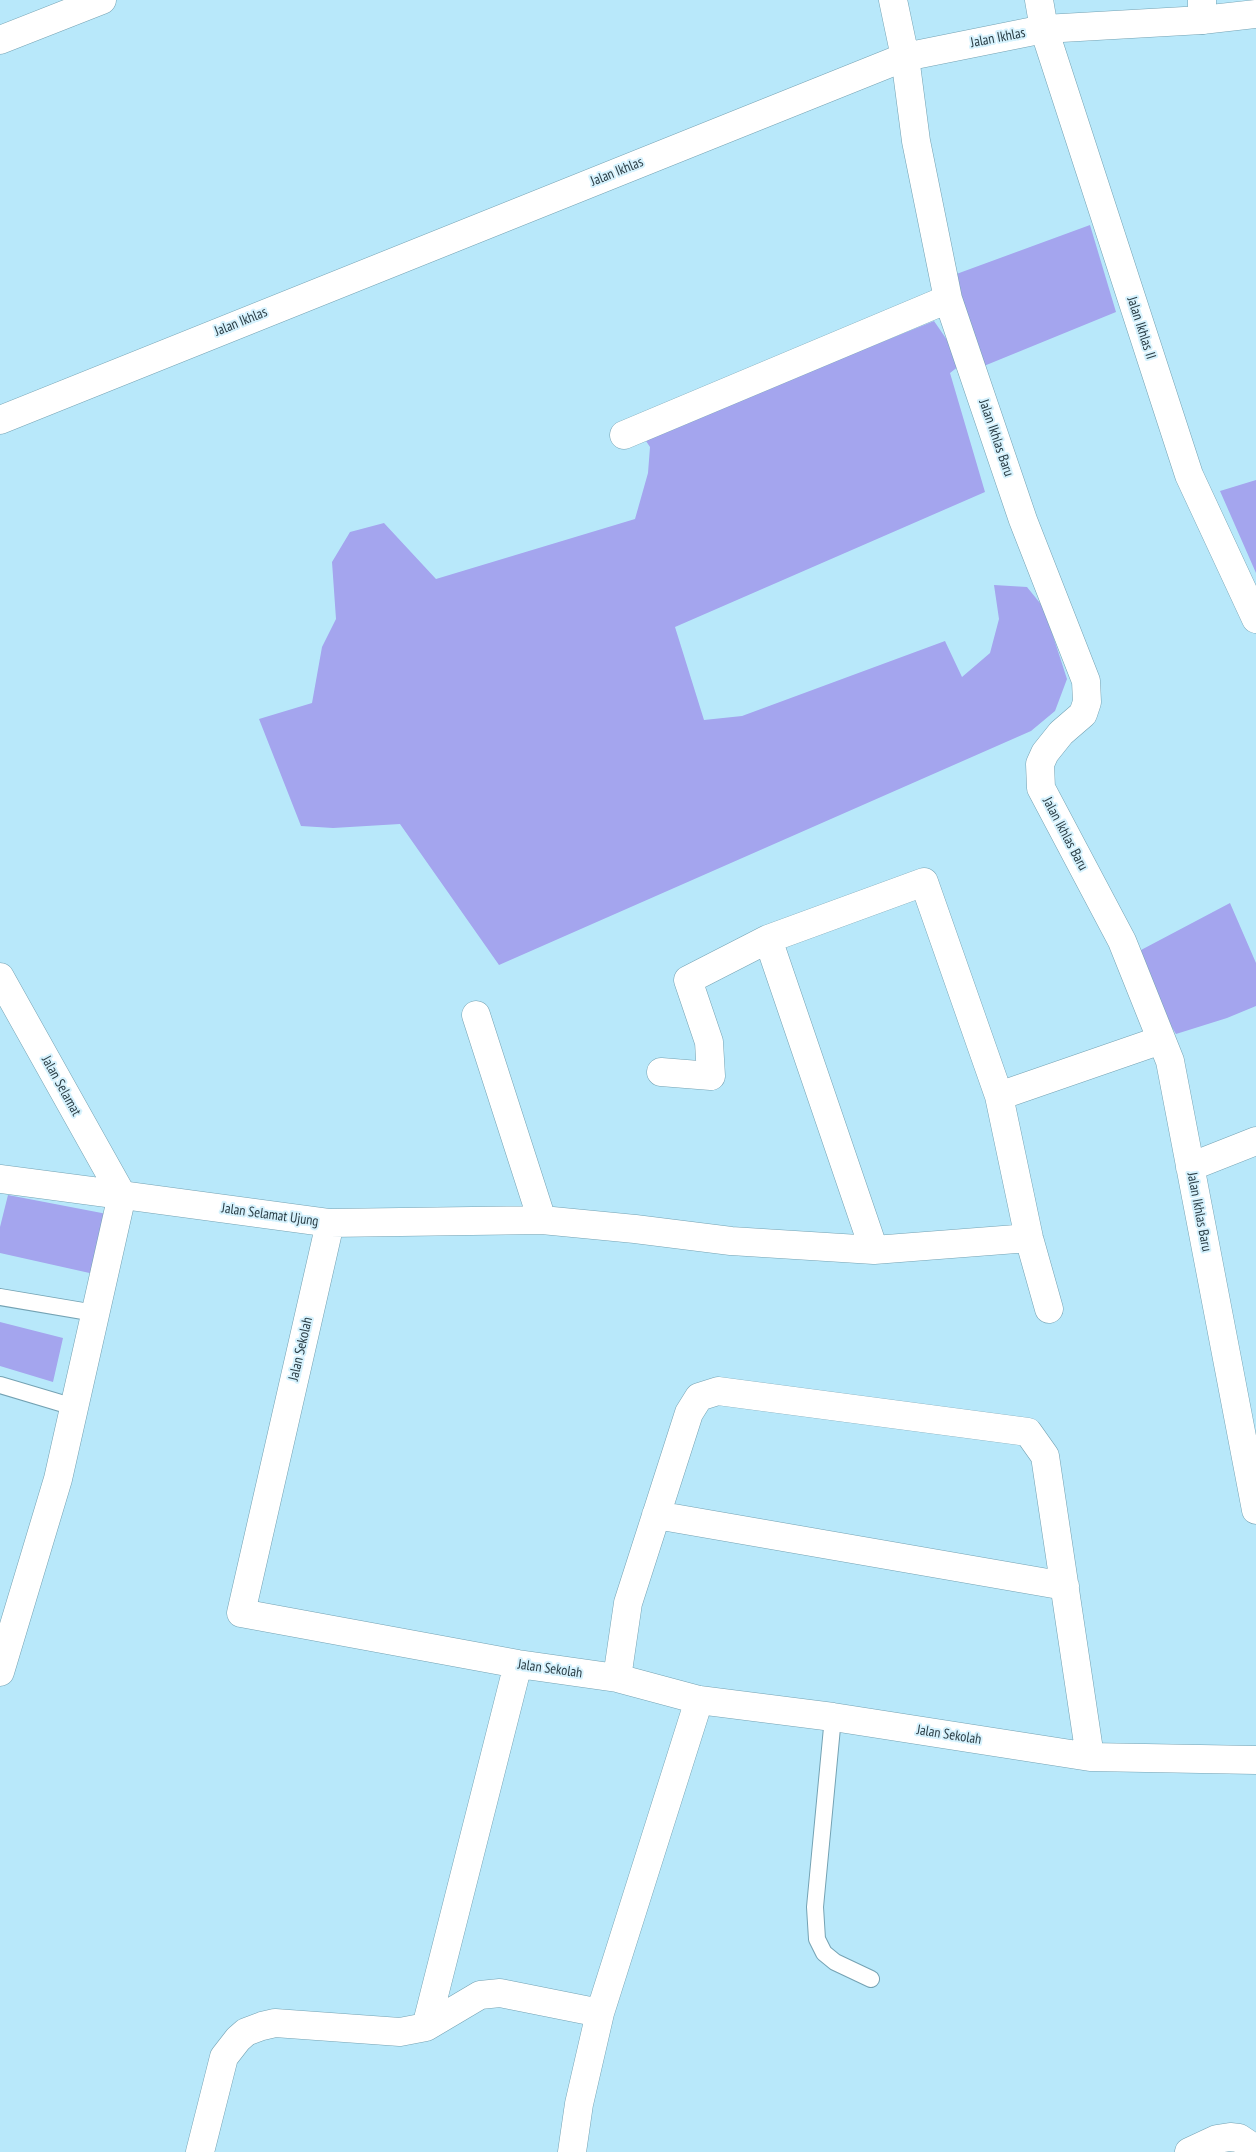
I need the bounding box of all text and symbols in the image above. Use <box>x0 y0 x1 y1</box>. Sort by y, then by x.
street label: Jalan Ikhlas <box>969 24 1027 52</box>
street label: Jalan Ikhlas <box>588 154 646 190</box>
street label: Jalan Ikhlas II <box>1123 295 1159 361</box>
street label: Jalan Ikhlas <box>212 304 270 340</box>
street label: Jalan Ikhlas Baru <box>975 397 1017 479</box>
street label: Jalan Ikhlas Baru <box>1039 795 1091 873</box>
street label: Jalan Selamat <box>38 1053 84 1119</box>
street label: Jalan Ikhlas Baru <box>1183 1171 1215 1253</box>
street label: Jalan Selamat Ujung <box>220 1200 320 1230</box>
street label: Jalan Sekolah <box>285 1315 317 1383</box>
street label: Jalan Sekolah <box>517 1656 583 1682</box>
street label: Jalan Sekolah <box>916 1722 982 1748</box>

